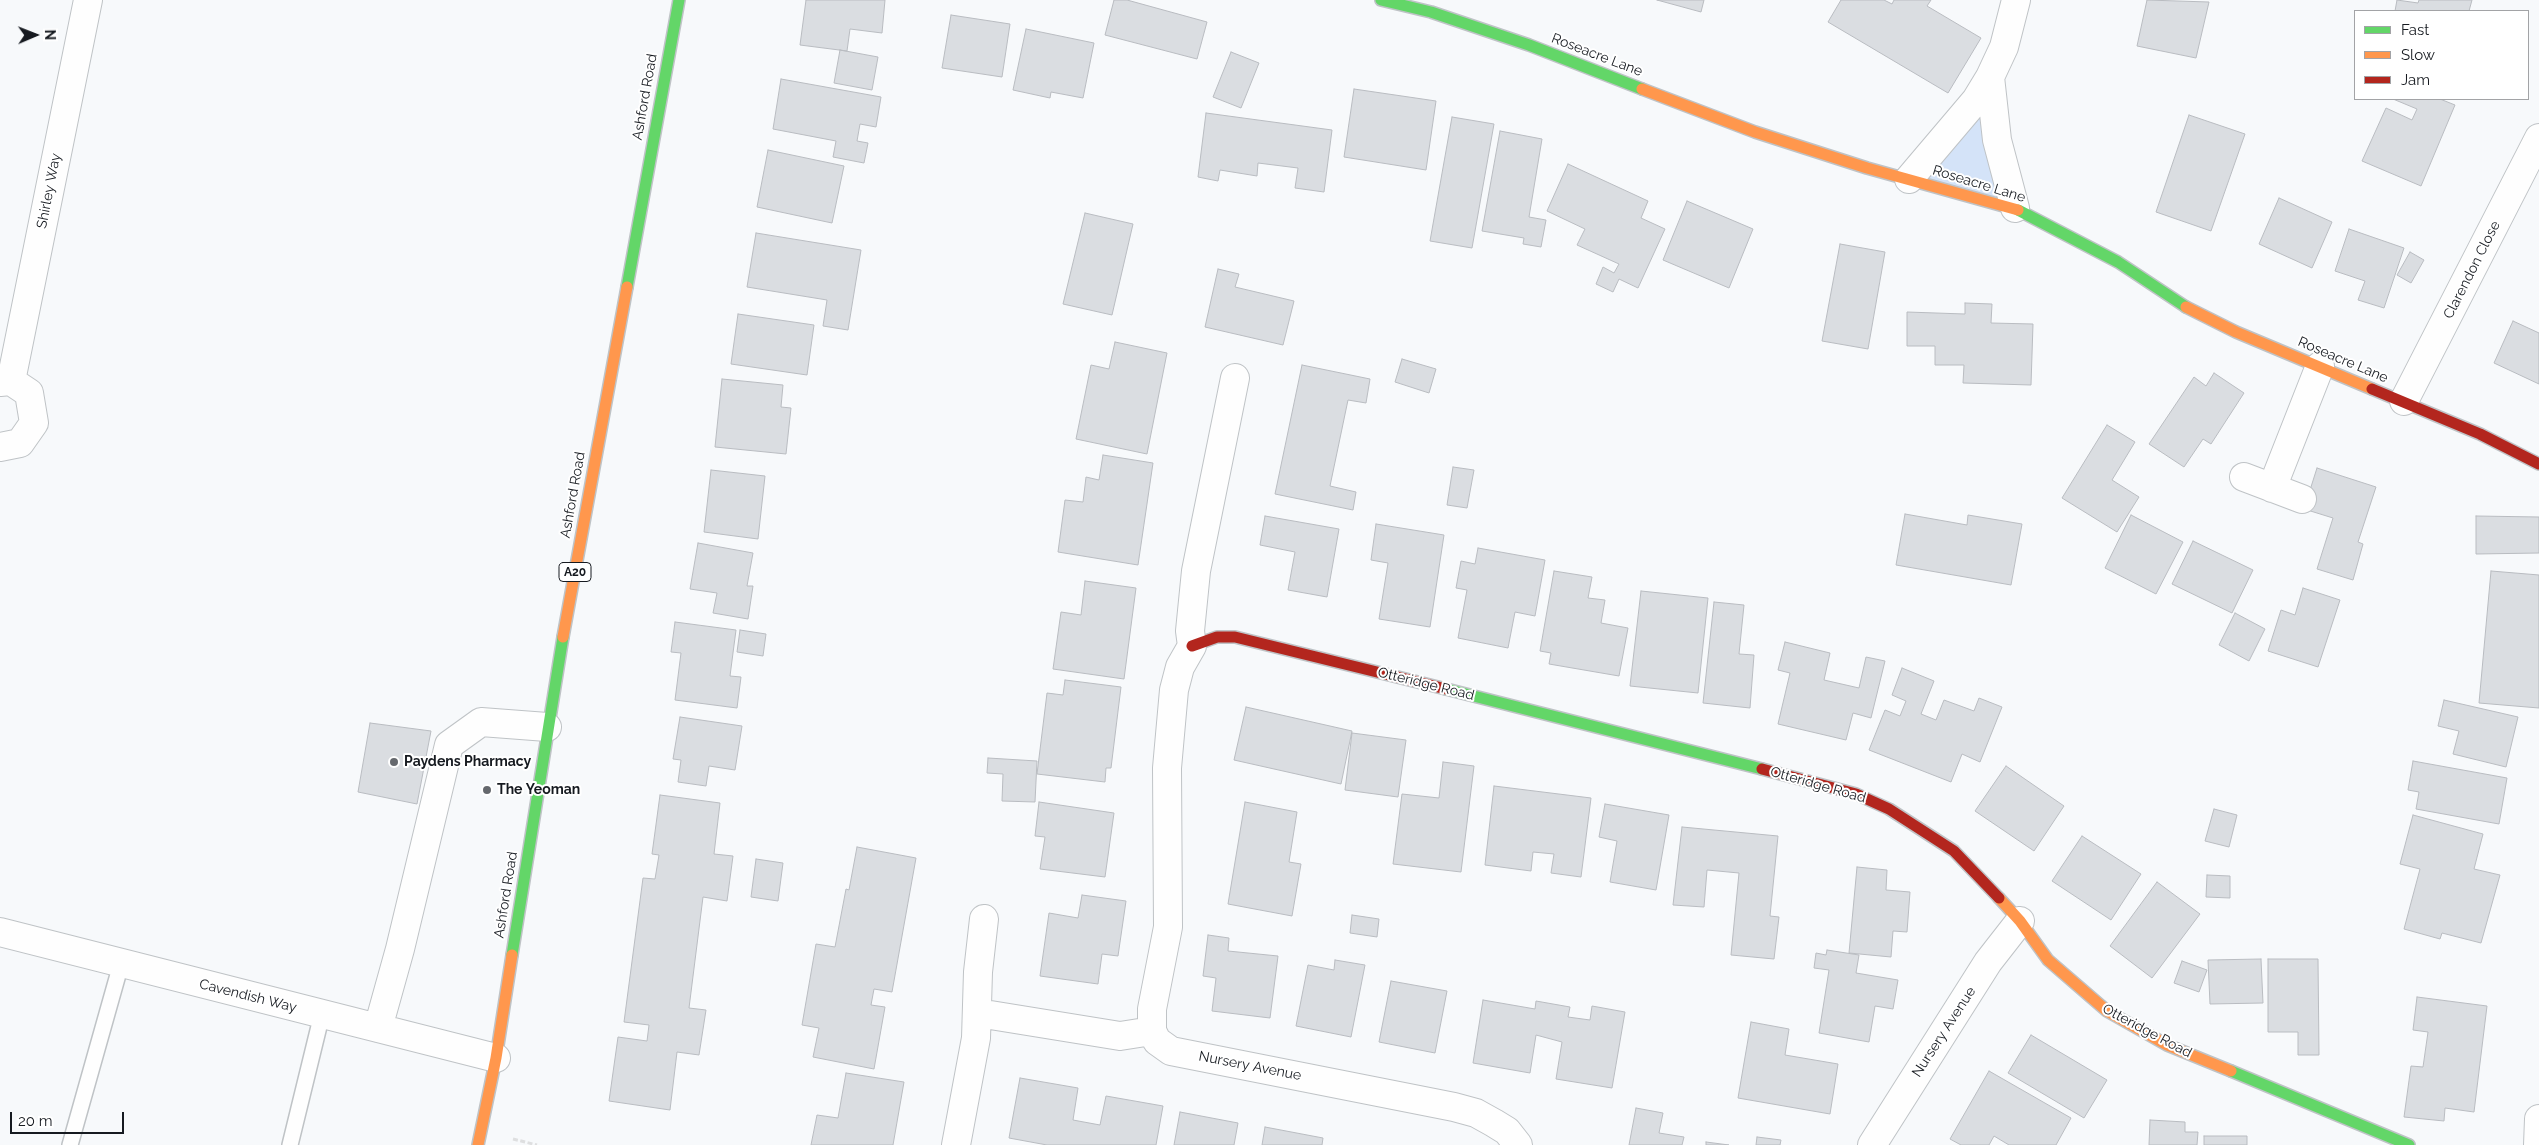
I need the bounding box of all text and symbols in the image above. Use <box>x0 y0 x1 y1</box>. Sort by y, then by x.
north arrow <box>10 10 60 60</box>
legend <box>2354 10 2529 100</box>
text: Fast <box>2401 21 2429 39</box>
text: N <box>42 29 58 40</box>
street label: Roseacre Lane <box>1549 30 1645 80</box>
text: Slow <box>2401 46 2435 64</box>
street label: Ashford Road <box>629 52 661 142</box>
text: Jam <box>2401 71 2430 89</box>
street label: Shirley Way <box>33 152 65 230</box>
street label: Roseacre Lane <box>1931 162 2027 206</box>
street label: Clarendon Close <box>2440 218 2504 322</box>
street label: Roseacre Lane <box>2295 333 2391 387</box>
street label: Ashford Road <box>557 450 589 540</box>
road number: A20 <box>559 562 591 582</box>
street label: Otteridge Road <box>1376 664 1476 704</box>
place label: Paydens Pharmacy <box>404 754 531 770</box>
marker: Paydens Pharmacy <box>388 756 400 768</box>
street label: Otteridge Road <box>1768 763 1868 807</box>
place label: The Yeoman <box>497 782 580 798</box>
marker: The Yeoman <box>481 784 493 796</box>
street label: Ashford Road <box>491 850 521 940</box>
street label: Cavendish Way <box>198 976 298 1016</box>
street label: Nursery Avenue <box>1909 984 1979 1080</box>
street label: Otteridge Road <box>2099 1000 2195 1062</box>
street label: Nursery Avenue <box>1197 1048 1303 1084</box>
scale bar <box>12 1102 126 1134</box>
text: 20 m <box>18 1112 53 1130</box>

